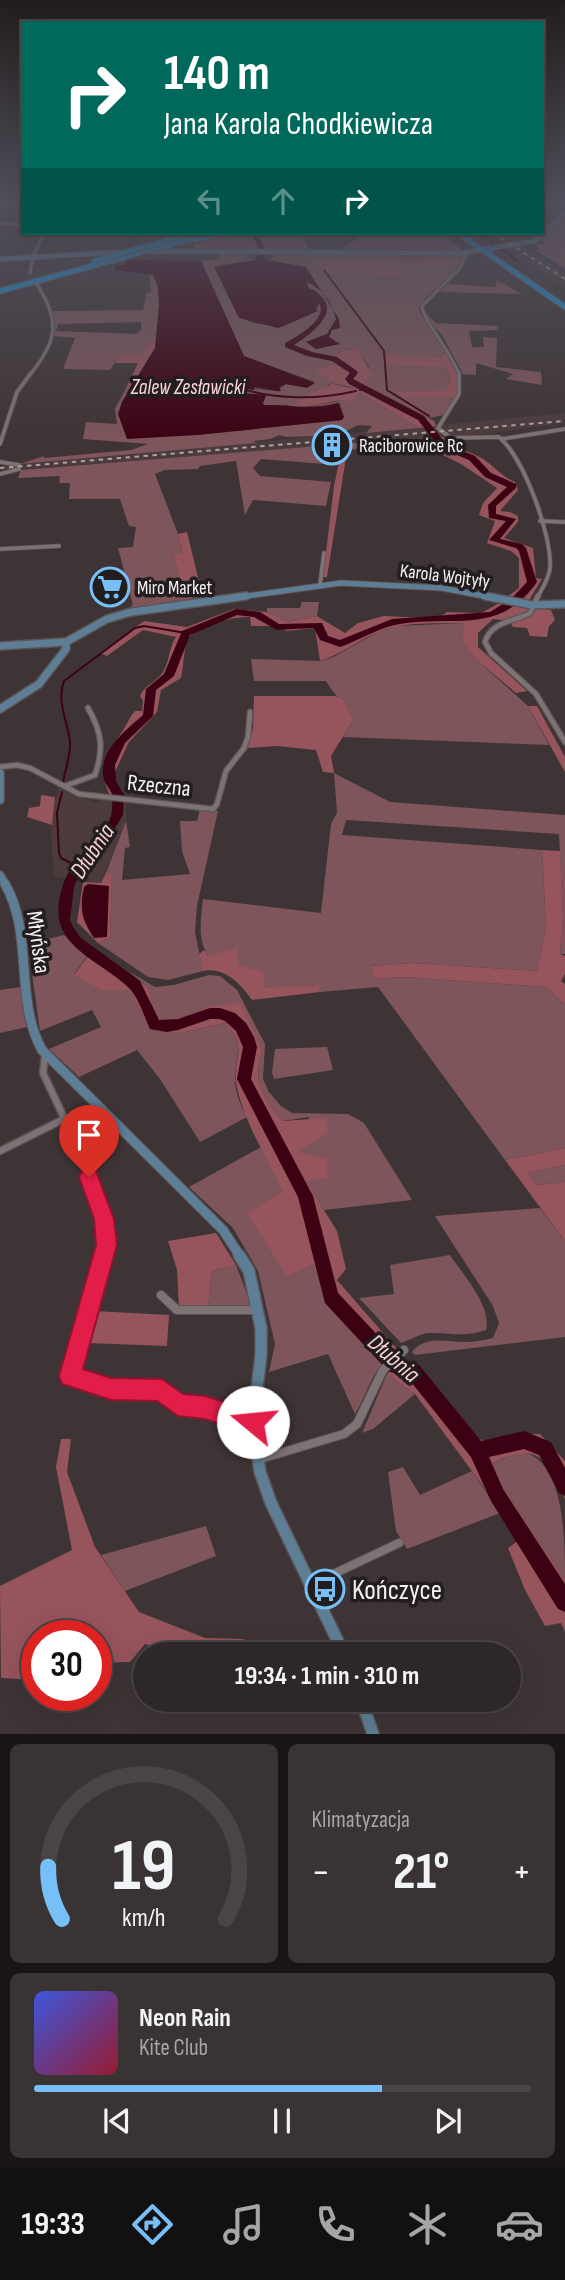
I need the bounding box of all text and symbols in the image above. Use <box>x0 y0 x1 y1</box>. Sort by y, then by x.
text: 140 m <box>164 45 270 104</box>
icon: right <box>49 49 140 140</box>
text: Jana Karola Chodkiewicza <box>164 105 433 144</box>
icon: left <box>191 182 229 220</box>
icon: ahead <box>264 182 302 220</box>
icon: right <box>337 182 375 220</box>
water label: Zalew Zesławicki <box>130 375 247 400</box>
building icon: Raciborowice Rc <box>311 424 353 466</box>
place label: Raciborowice Rc <box>359 435 463 458</box>
street label: Karola Wojtyły <box>399 560 492 593</box>
supermarket icon: Miro Market <box>89 566 131 608</box>
place label: Miro Market <box>137 577 212 600</box>
street label: Rzeczna <box>126 769 192 803</box>
water label: Dłubnia <box>64 818 121 884</box>
street label: Młyńska <box>20 909 56 975</box>
pin <box>59 1105 119 1177</box>
icon: arrive <box>70 1116 108 1154</box>
water label: Dłubnia <box>362 1328 426 1389</box>
position arrow <box>216 1385 290 1459</box>
bus stop icon: Kończyce <box>304 1568 346 1610</box>
place label: Kończyce <box>352 1574 442 1607</box>
speed limit sign: 30 <box>21 1620 112 1711</box>
text: 19:34 · 1 min · 310 m <box>235 1661 419 1692</box>
text: Klimatyzacja <box>312 1806 410 1834</box>
text: 19 <box>112 1824 175 1912</box>
text: 21° <box>393 1841 449 1904</box>
text: − <box>312 1850 330 1895</box>
text: + <box>512 1850 531 1895</box>
text: km/h <box>122 1903 165 1934</box>
text: Neon Rain <box>139 2003 231 2034</box>
text: Kite Club <box>139 2034 208 2062</box>
icon: previous <box>98 2102 136 2140</box>
icon: pause <box>263 2102 301 2140</box>
icon: next <box>429 2102 467 2140</box>
icon: directions <box>128 2200 177 2249</box>
icon: music <box>219 2200 268 2249</box>
icon: phone <box>311 2200 360 2249</box>
icon: climate <box>403 2200 452 2249</box>
icon: car <box>495 2200 544 2249</box>
text: 19:33 <box>21 2205 85 2244</box>

